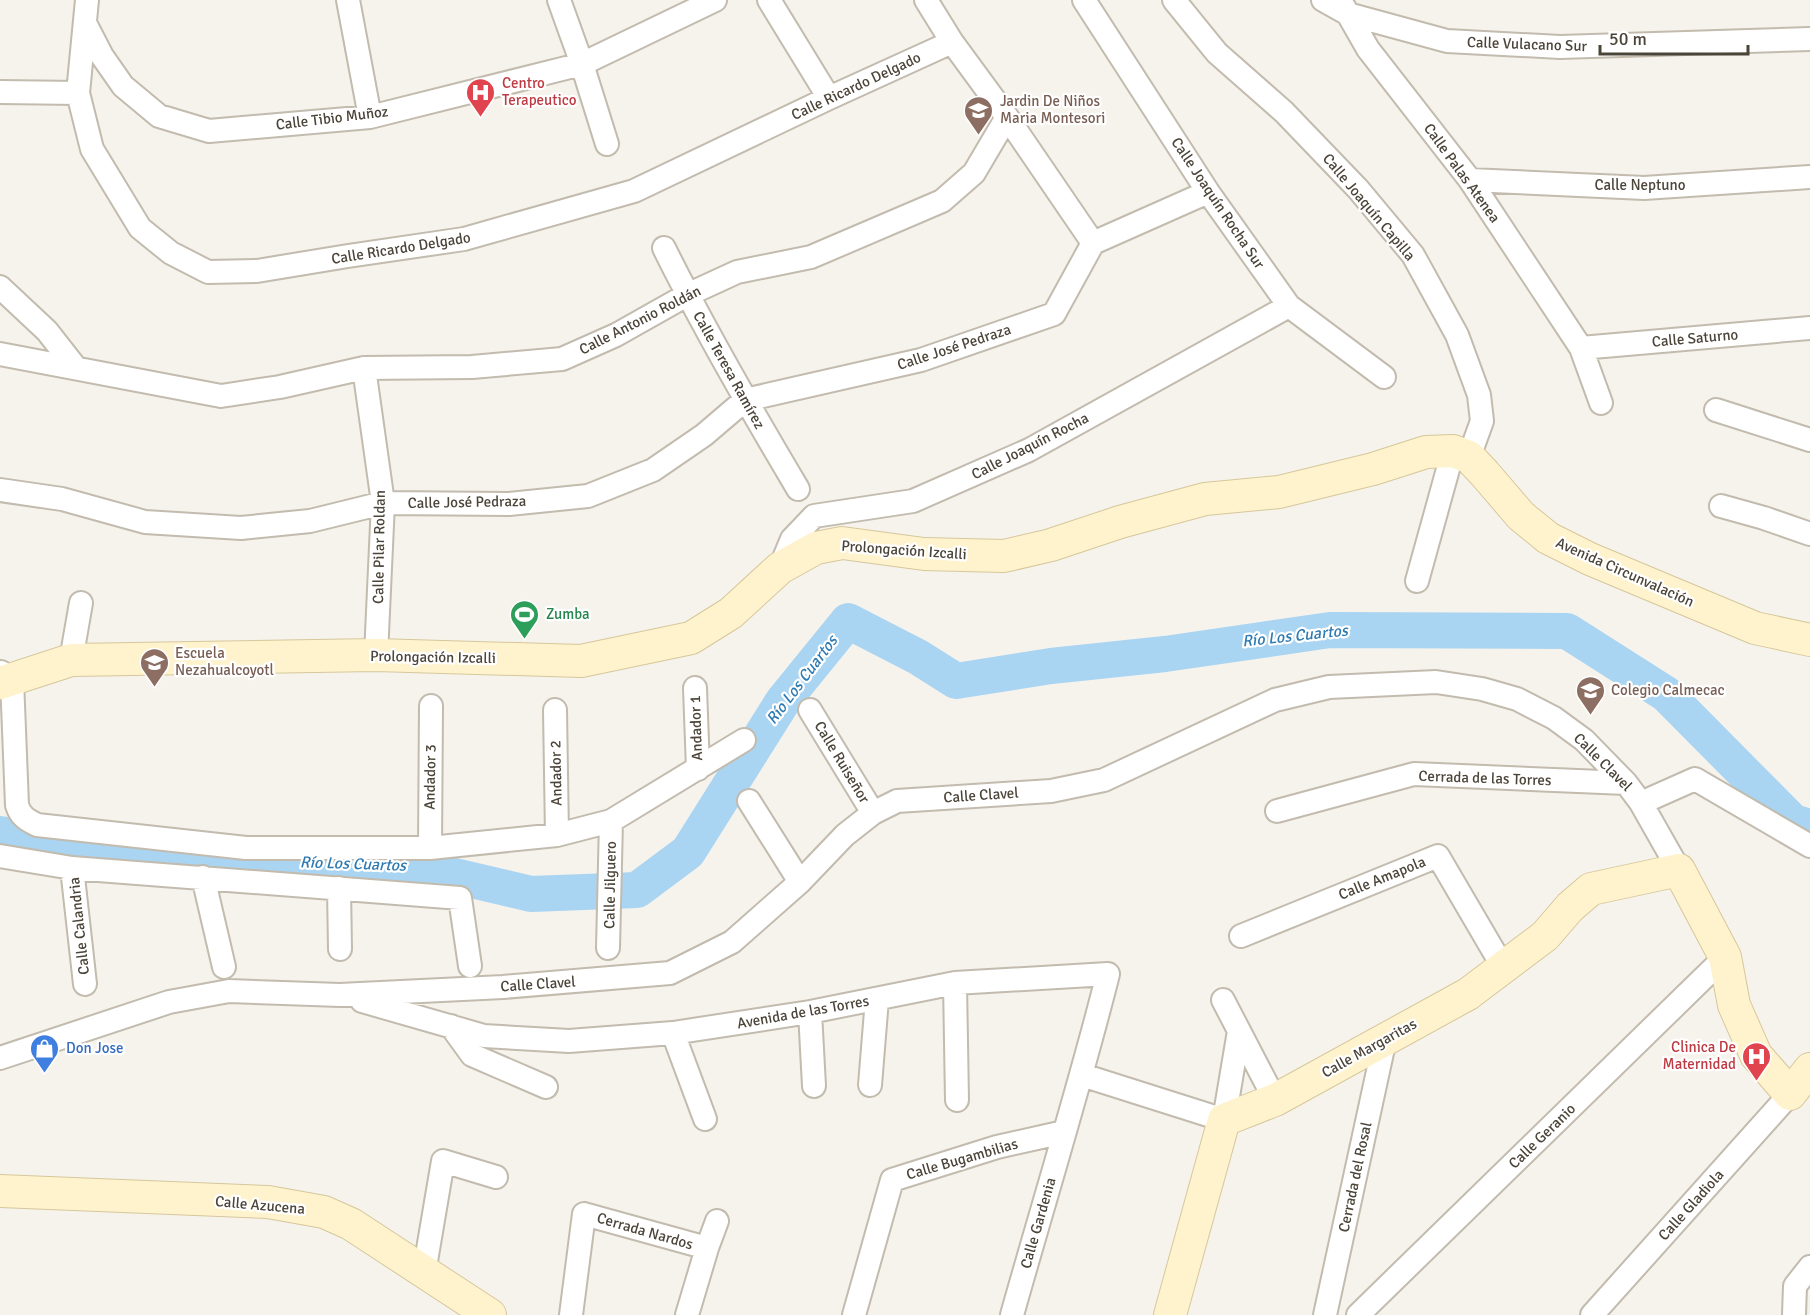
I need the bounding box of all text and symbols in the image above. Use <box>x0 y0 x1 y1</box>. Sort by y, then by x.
scale bar <box>1600 18 1748 56</box>
text: 50 m <box>1609 28 1647 50</box>
street label: Calle Vulacano Sur <box>1467 33 1588 55</box>
street label: Calle Ricardo Delgado <box>788 48 924 124</box>
place label: Centro Terapeutico <box>502 74 577 109</box>
hospital icon: Centro Terapeutico <box>465 76 497 118</box>
place label: Jardin De Niños Maria Montesori <box>1000 92 1105 127</box>
school or university icon: Jardin De Niños Maria Montesori <box>963 94 995 136</box>
street label: Calle Tibio Muñoz <box>275 102 390 134</box>
street label: Calle Palas Atenea <box>1420 120 1504 226</box>
street label: Calle Joaquín Rocha Sur <box>1167 134 1269 272</box>
street label: Calle Joaquín Capilla <box>1319 150 1419 264</box>
street label: Calle Neptuno <box>1595 176 1686 194</box>
street label: Calle Ricardo Delgado <box>330 228 472 268</box>
street label: Calle Antonio Roldán <box>576 282 704 358</box>
street label: Calle Teresa Ramírez <box>689 308 769 432</box>
street label: Calle José Pedraza <box>895 320 1013 374</box>
street label: Calle Saturno <box>1651 325 1739 351</box>
street label: Calle Joaquín Rocha <box>968 409 1092 483</box>
street label: Calle Pilar Roldan <box>369 490 389 604</box>
street label: Calle José Pedraza <box>408 492 526 512</box>
street label: Avenida Circunvalación <box>1553 533 1697 611</box>
street label: Prolongación Izcalli <box>841 537 967 563</box>
sports icon: Zumba <box>509 598 541 640</box>
place label: Zumba <box>546 605 590 623</box>
water label: Río Los Cuartos <box>1241 620 1351 651</box>
water label: Río Los Cuartos <box>762 630 843 728</box>
place label: Escuela Nezahualcoyotl <box>175 644 274 679</box>
school or university icon: Escuela Nezahualcoyotl <box>138 646 170 688</box>
street label: Prolongación Izcalli <box>370 647 496 667</box>
school or university icon: Colegio Calmecac <box>1574 674 1606 716</box>
place label: Colegio Calmecac <box>1611 681 1725 699</box>
street label: Andador 1 <box>686 695 706 761</box>
street label: Calle Ruiseñor <box>811 718 874 807</box>
street label: Calle Clavel <box>1570 729 1636 795</box>
street label: Andador 2 <box>546 740 566 806</box>
street label: Andador 3 <box>420 744 440 810</box>
street label: Cerrada de las Torres <box>1418 767 1552 789</box>
street label: Calle Clavel <box>943 783 1019 807</box>
street label: Calle Jilguero <box>600 841 620 929</box>
water label: Río Los Cuartos <box>300 852 408 876</box>
street label: Calle Amapola <box>1336 852 1428 904</box>
street label: Calle Calandria <box>65 876 93 976</box>
street label: Calle Clavel <box>500 972 576 996</box>
street label: Avenida de las Torres <box>736 991 871 1032</box>
street label: Calle Margaritas <box>1318 1014 1420 1081</box>
shop icon: Don Jose <box>29 1032 61 1074</box>
place label: Clinica De Maternidad <box>1663 1038 1736 1073</box>
place label: Don Jose <box>66 1039 124 1057</box>
hospital icon: Clinica De Maternidad <box>1741 1040 1773 1082</box>
street label: Calle Geranio <box>1505 1099 1579 1172</box>
street label: Cerrada del Rosal <box>1335 1120 1375 1234</box>
street label: Calle Bugambilias <box>904 1134 1020 1184</box>
street label: Calle Gladiola <box>1654 1166 1728 1244</box>
street label: Calle Gardenia <box>1016 1175 1060 1271</box>
street label: Calle Azucena <box>214 1192 306 1218</box>
street label: Cerrada Nardos <box>595 1209 696 1253</box>

